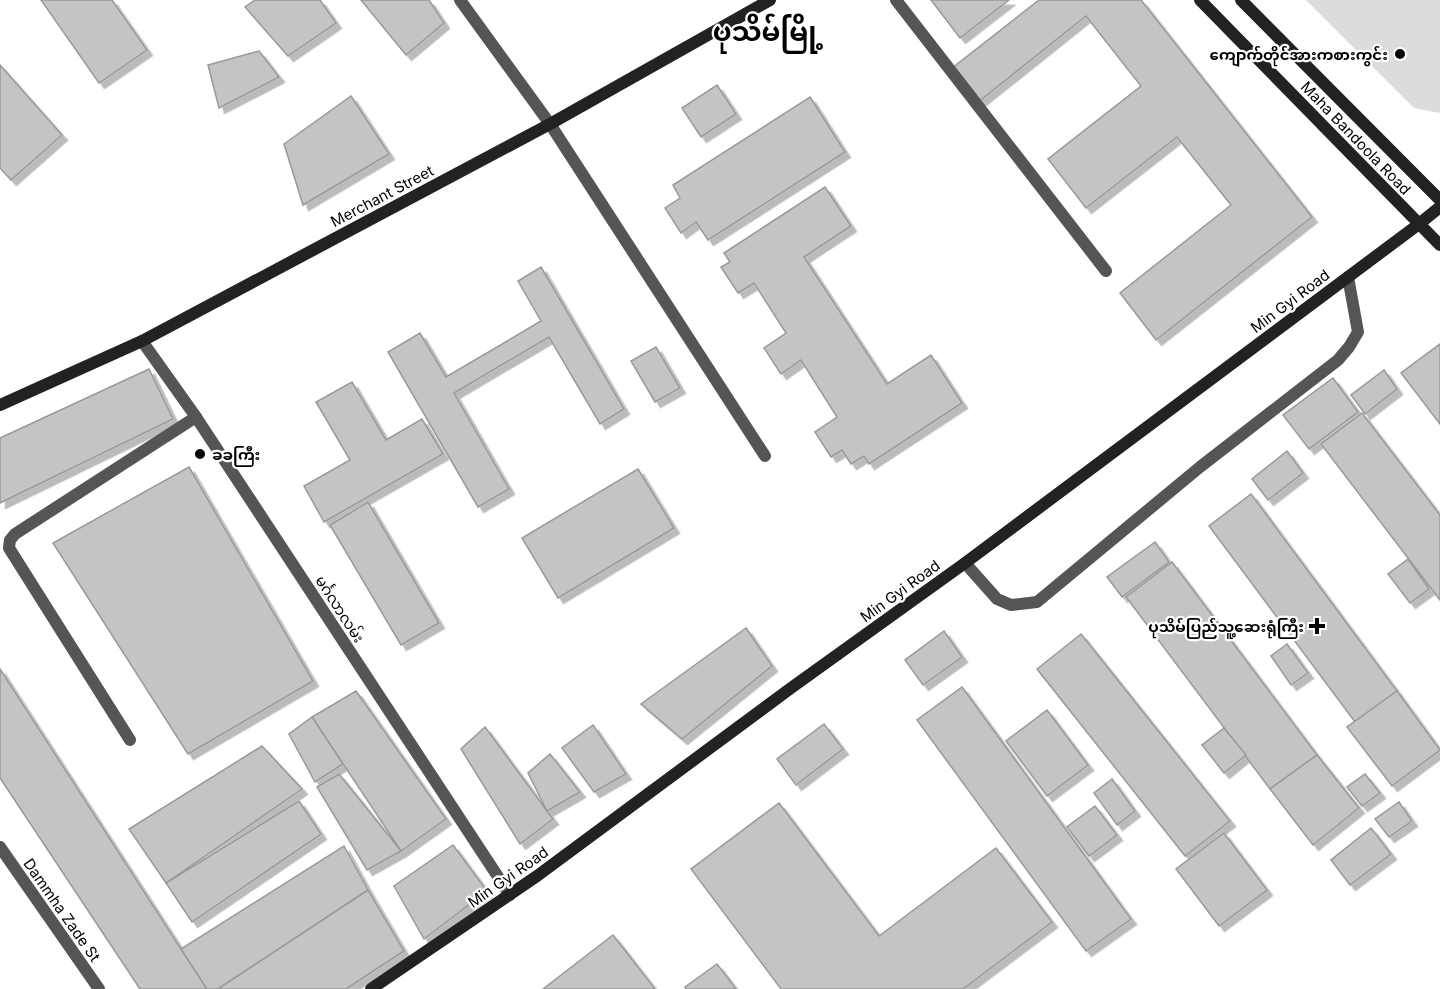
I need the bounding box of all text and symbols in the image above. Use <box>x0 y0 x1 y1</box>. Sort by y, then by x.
district label: ပုသိမ်မြို့ <box>713 13 823 54</box>
place label: ကျောက်တိုင်အားကစားကွင်း <box>1210 45 1388 67</box>
marker: ကျောက်တိုင်အားကစားကွင်း <box>1393 47 1407 61</box>
street label: Maha Bandoola Road <box>1297 77 1415 199</box>
street label: Merchant Street <box>327 161 437 231</box>
street label: Min Gyi Road <box>1247 265 1333 337</box>
place label: ခခကြီး <box>212 445 260 467</box>
marker: ခခကြီး <box>193 447 207 461</box>
street label: Min Gyi Road <box>856 556 944 626</box>
street label: မင်္ဂလာလမ်း <box>311 572 369 646</box>
place label: ပုသိမ်ပြည်သူ့ဆေးရုံကြီး <box>1148 617 1304 639</box>
marker: ပုသိမ်ပြည်သူ့ဆေးရုံကြီး <box>1308 617 1326 635</box>
street label: Min Gyi Road <box>464 842 552 912</box>
street label: Dammha Zade St <box>19 855 105 965</box>

